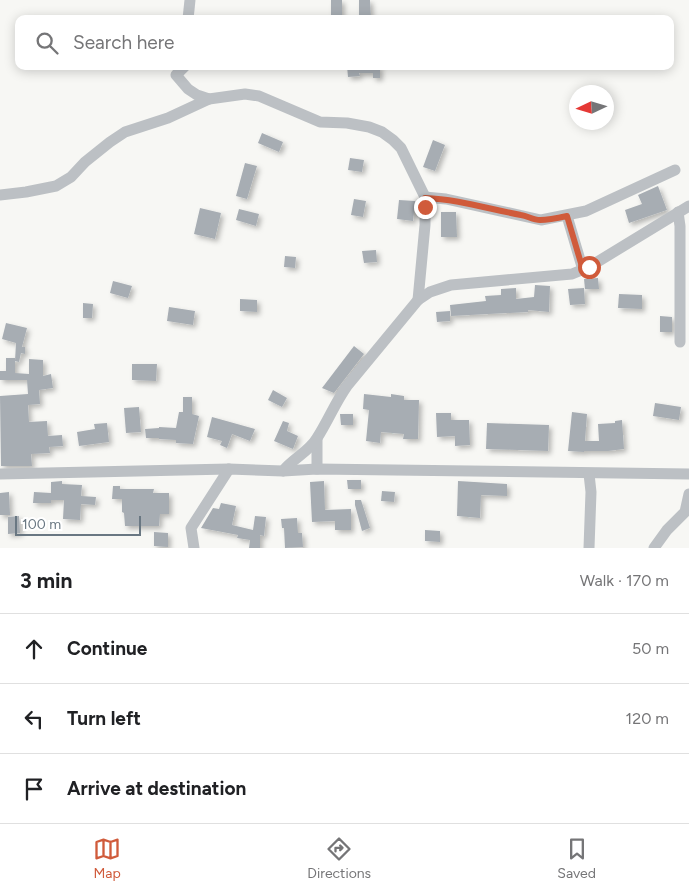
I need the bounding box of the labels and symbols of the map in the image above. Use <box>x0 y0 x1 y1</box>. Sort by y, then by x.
north arrow <box>569 85 614 130</box>
route end <box>414 196 437 219</box>
route start <box>578 256 601 279</box>
scale bar <box>15 513 141 536</box>

